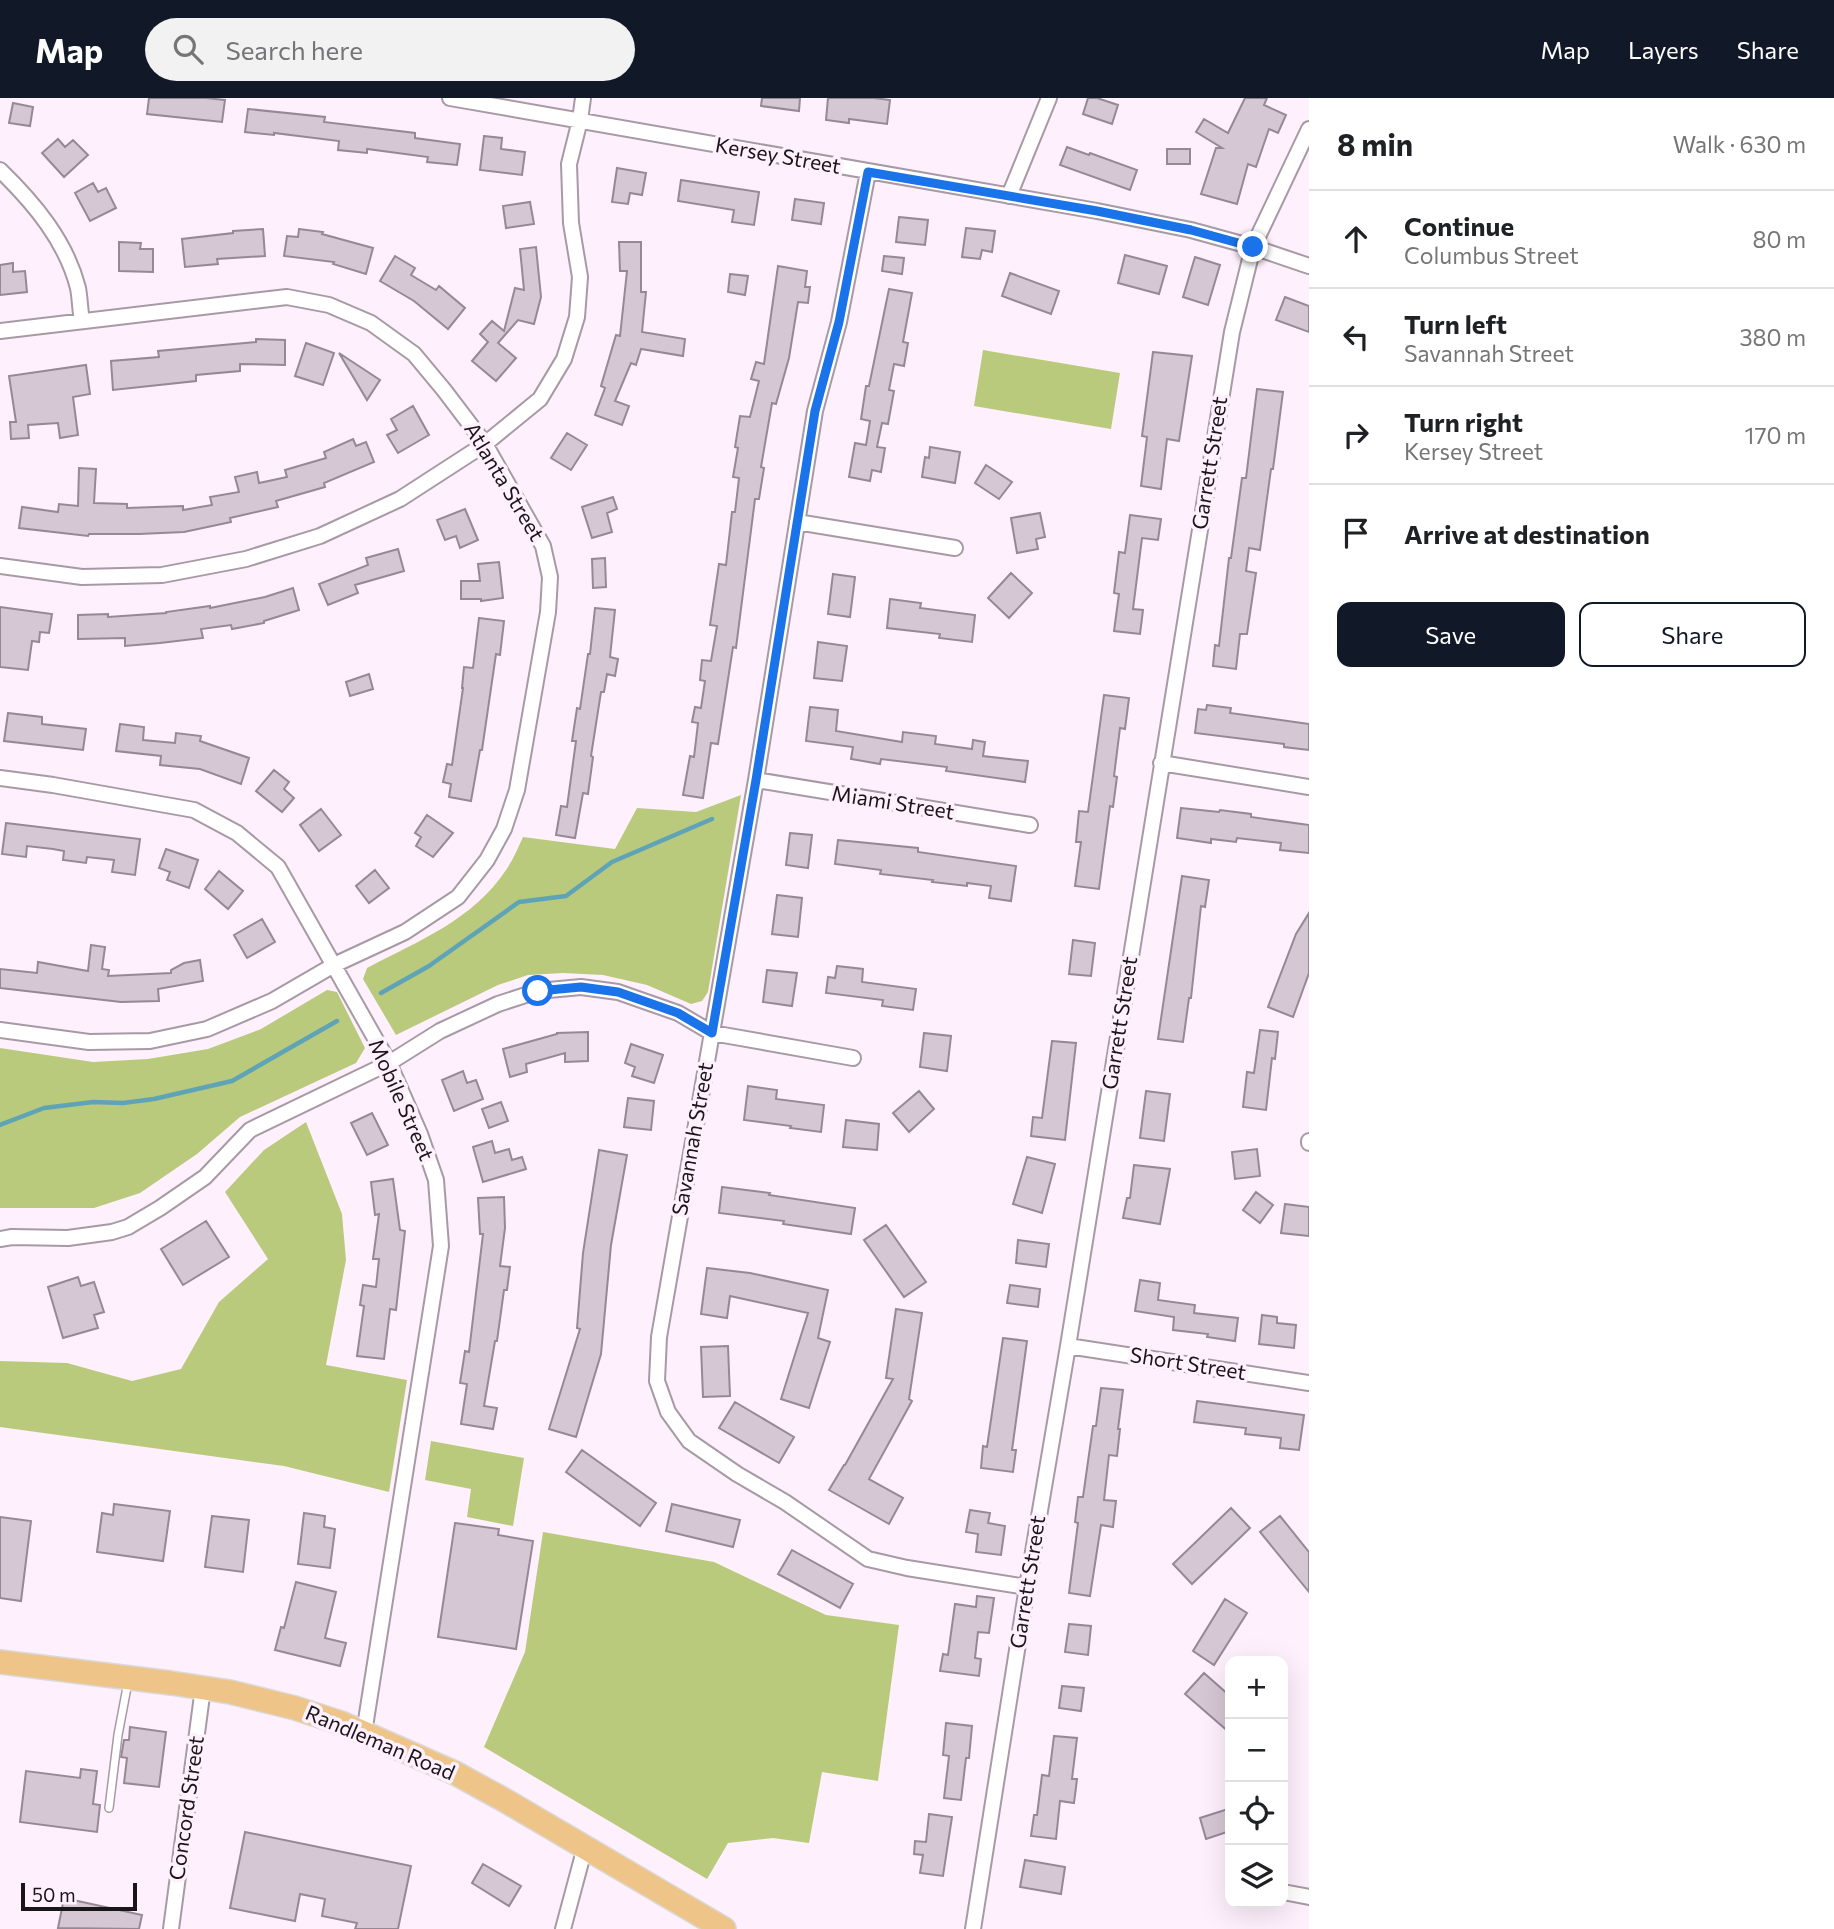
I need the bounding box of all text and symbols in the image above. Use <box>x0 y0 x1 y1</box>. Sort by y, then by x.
search box <box>145 18 635 81</box>
text: Map <box>35 29 103 70</box>
icon: search <box>169 30 207 68</box>
text: Search here <box>225 34 363 65</box>
text: Map <box>1541 35 1590 64</box>
text: Layers <box>1628 35 1699 64</box>
text: Share <box>1737 35 1799 64</box>
text: 8 min <box>1337 125 1413 162</box>
text: Walk · 630 m <box>1673 130 1806 158</box>
street label: Kersey Street <box>714 131 843 178</box>
text: Continue <box>1404 210 1514 241</box>
icon: ahead <box>1337 220 1375 258</box>
text: 80 m <box>1753 225 1806 253</box>
route end <box>1237 231 1268 262</box>
text: Columbus Street <box>1404 241 1579 269</box>
text: Turn left <box>1404 308 1507 339</box>
icon: left <box>1337 318 1375 356</box>
text: 380 m <box>1739 323 1806 351</box>
text: Savannah Street <box>1404 339 1574 367</box>
street label: Garrett Street <box>1186 394 1231 531</box>
text: Turn right <box>1404 406 1523 437</box>
icon: right <box>1337 416 1375 454</box>
street label: Atlanta Street <box>460 418 550 545</box>
text: 170 m <box>1745 421 1806 449</box>
text: Kersey Street <box>1404 437 1543 465</box>
icon: arrive <box>1337 514 1375 552</box>
text: Arrive at destination <box>1404 518 1650 549</box>
button: Save <box>1337 602 1565 667</box>
button: Share <box>1579 602 1806 667</box>
street label: Miami Street <box>830 780 956 824</box>
street label: Garrett Street <box>1096 954 1141 1091</box>
route start <box>522 975 553 1006</box>
street label: Mobile Street <box>364 1035 440 1164</box>
street label: Savannah Street <box>666 1060 717 1217</box>
street label: Short Street <box>1128 1341 1248 1384</box>
street label: Garrett Street <box>1004 1513 1049 1650</box>
map controls <box>1225 1656 1288 1908</box>
button: + <box>1225 1656 1288 1719</box>
street label: Randleman Road <box>302 1699 459 1784</box>
button: − <box>1225 1719 1288 1782</box>
street label: Concord Street <box>163 1734 208 1882</box>
button: locate <box>1225 1782 1288 1845</box>
button: layers <box>1225 1845 1288 1908</box>
scale bar <box>21 1880 136 1912</box>
text: 50 m <box>32 1883 76 1906</box>

